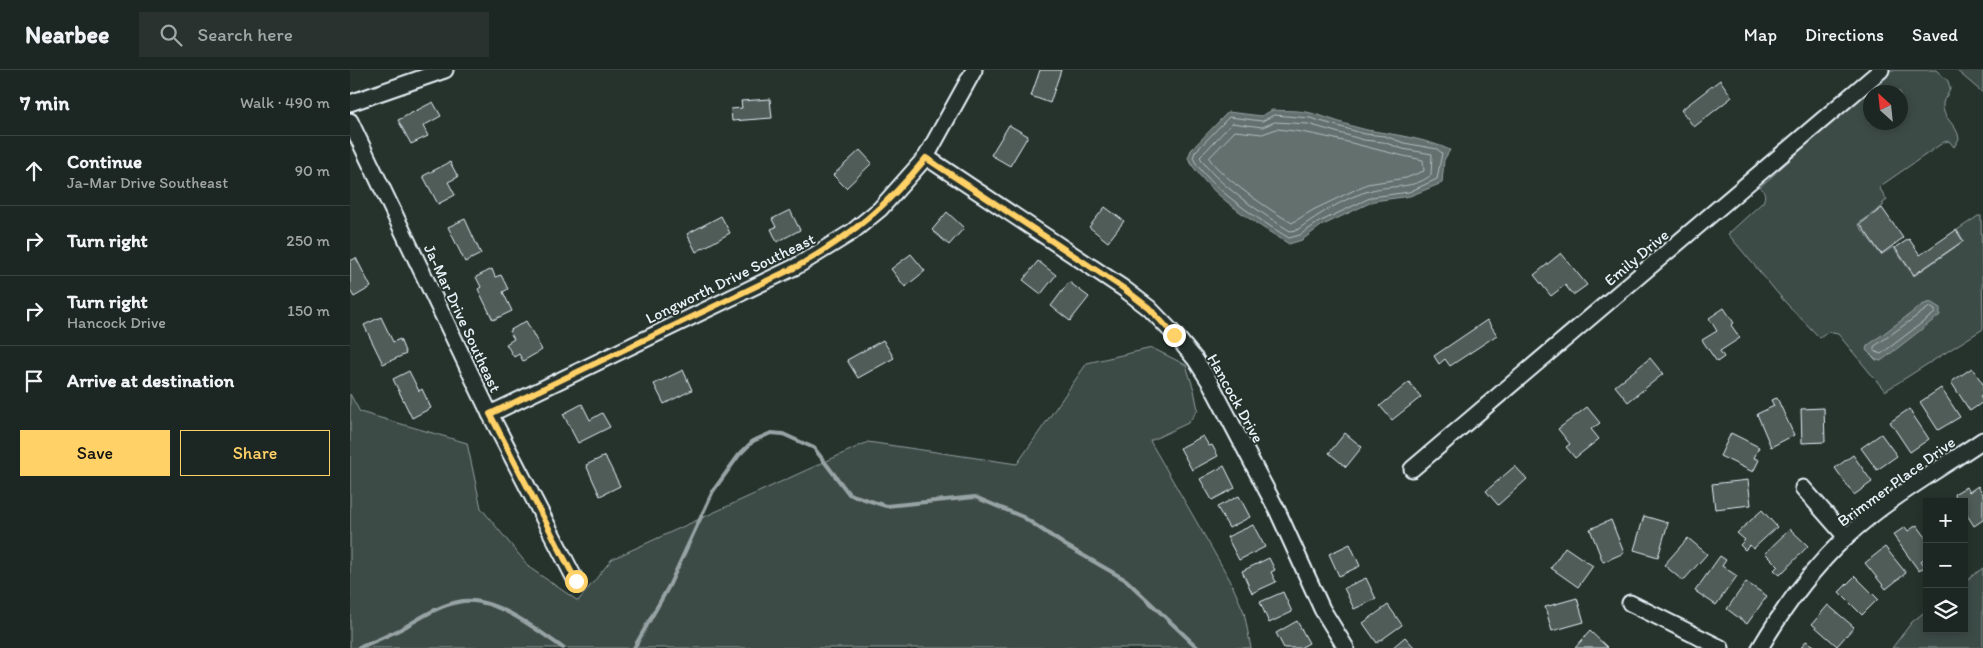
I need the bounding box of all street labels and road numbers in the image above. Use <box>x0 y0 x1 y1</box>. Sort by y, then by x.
street label: Emily Drive <box>1600 225 1673 290</box>
street label: Longworth Drive Southeast <box>642 229 818 328</box>
street label: Ja-Mar Drive Southeast <box>420 241 505 395</box>
street label: Hancock Drive <box>1203 350 1268 446</box>
street label: Brimmer Place Drive <box>1834 432 1959 531</box>

